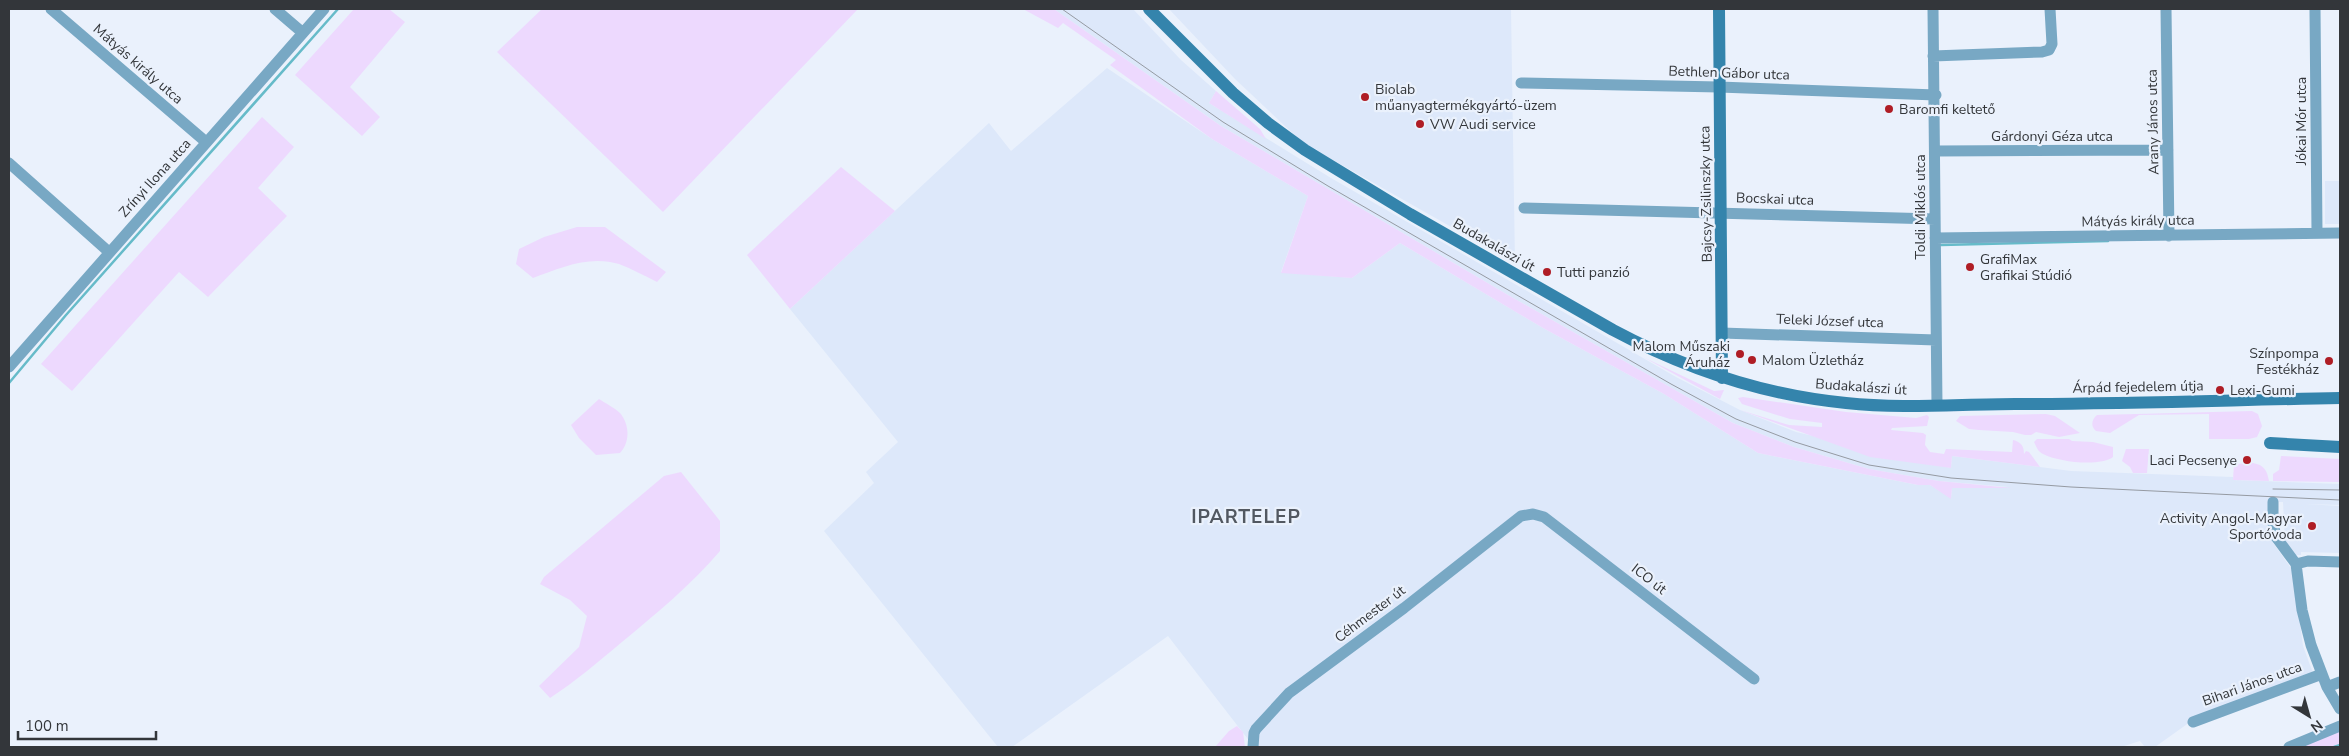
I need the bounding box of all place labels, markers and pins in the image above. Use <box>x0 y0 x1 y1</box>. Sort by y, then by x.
place label: Biolab műanyagtermékgyártó-üzem <box>1375 80 1557 115</box>
marker: Biolab műanyagtermékgyártó-üzem <box>1359 91 1371 103</box>
place label: Baromfi keltető <box>1899 100 1995 119</box>
marker: Baromfi keltető <box>1883 103 1895 115</box>
place label: VW Audi service <box>1429 115 1536 134</box>
marker: VW Audi service <box>1414 118 1426 130</box>
place label: GrafiMax Grafikai Stúdió <box>1980 250 2072 285</box>
marker: GrafiMax Grafikai Stúdió <box>1964 261 1976 273</box>
place label: Tutti panzió <box>1557 263 1630 282</box>
marker: Tutti panzió <box>1541 266 1553 278</box>
place label: Malom Műszaki Áruház <box>1633 337 1731 372</box>
place label: Színpompa Festékház <box>2249 344 2320 379</box>
marker: Malom Műszaki Áruház <box>1734 348 1746 360</box>
place label: Malom Üzletház <box>1762 351 1864 370</box>
marker: Malom Üzletház <box>1746 354 1758 366</box>
marker: Színpompa Festékház <box>2323 355 2335 367</box>
place label: Lexi-Gumi <box>2230 381 2295 400</box>
marker: Lexi-Gumi <box>2214 384 2226 396</box>
place label: Laci Pecsenye <box>2150 451 2237 470</box>
marker: Laci Pecsenye <box>2241 454 2253 466</box>
place label: Activity Angol-Magyar Sportóvoda <box>2160 509 2302 544</box>
marker: Activity Angol-Magyar Sportóvoda <box>2306 520 2318 532</box>

